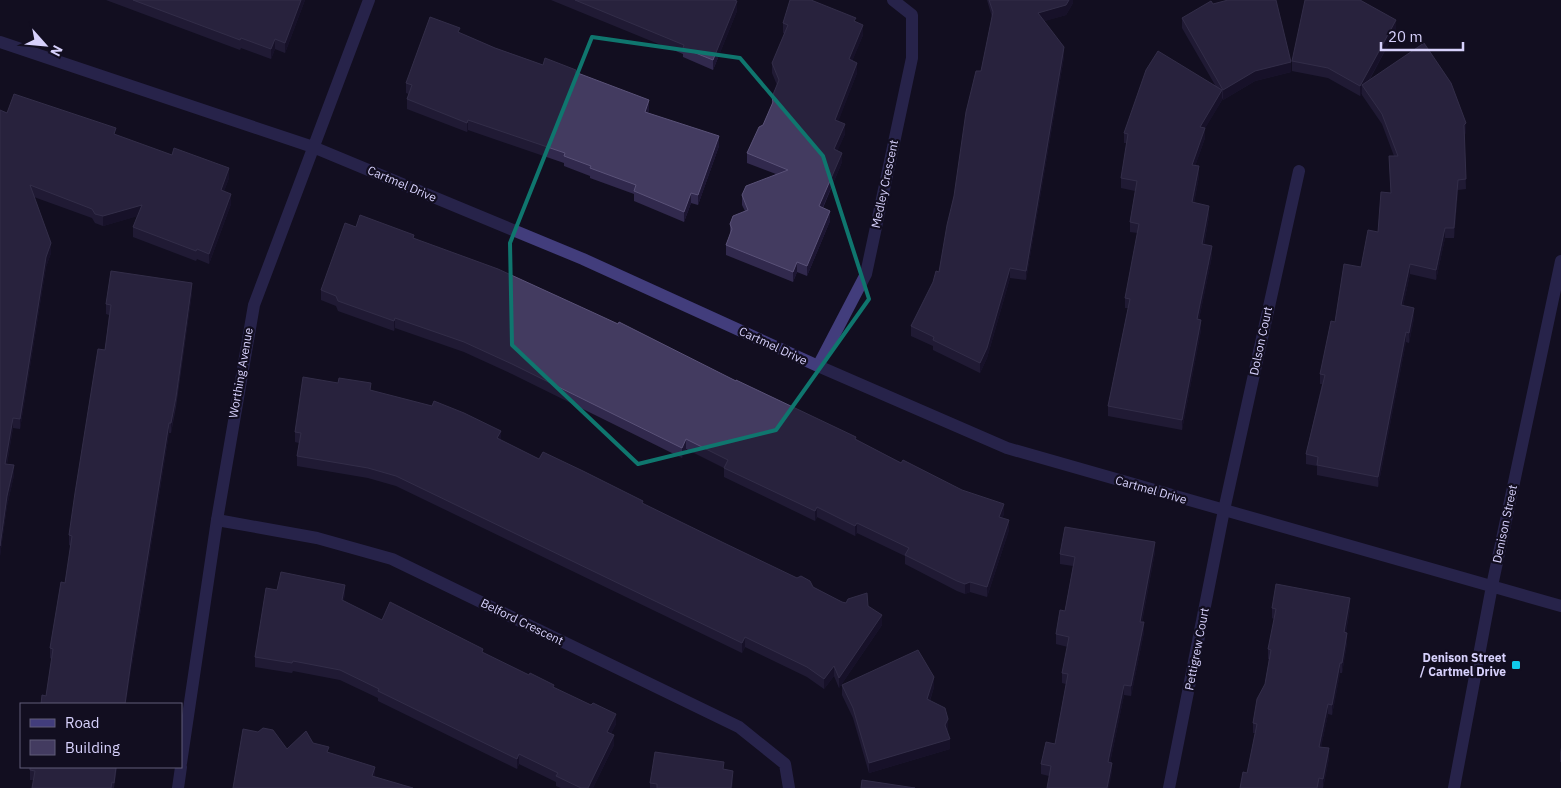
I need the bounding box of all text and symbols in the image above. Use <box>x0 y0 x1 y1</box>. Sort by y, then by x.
north arrow <box>20 20 70 70</box>
scale bar <box>1381 20 1464 52</box>
text: 20 m <box>1388 27 1423 46</box>
text: N <box>46 42 67 60</box>
street label: Medley Crescent <box>868 138 901 229</box>
street label: Cartmel Drive <box>365 162 439 205</box>
street label: Dolson Court <box>1246 305 1275 377</box>
street label: Cartmel Drive <box>737 323 810 368</box>
street label: Worthing Avenue <box>225 326 256 419</box>
street label: Cartmel Drive <box>1114 472 1189 507</box>
street label: Denison Street <box>1489 483 1520 564</box>
street label: Belford Crescent <box>478 595 566 648</box>
street label: Pettigrew Court <box>1181 606 1212 691</box>
place label: Denison Street / Cartmel Drive <box>1420 650 1506 679</box>
marker: Denison Street / Cartmel Drive <box>1510 659 1522 671</box>
legend <box>20 703 182 768</box>
text: Road <box>65 713 100 732</box>
text: Building <box>65 738 120 757</box>

